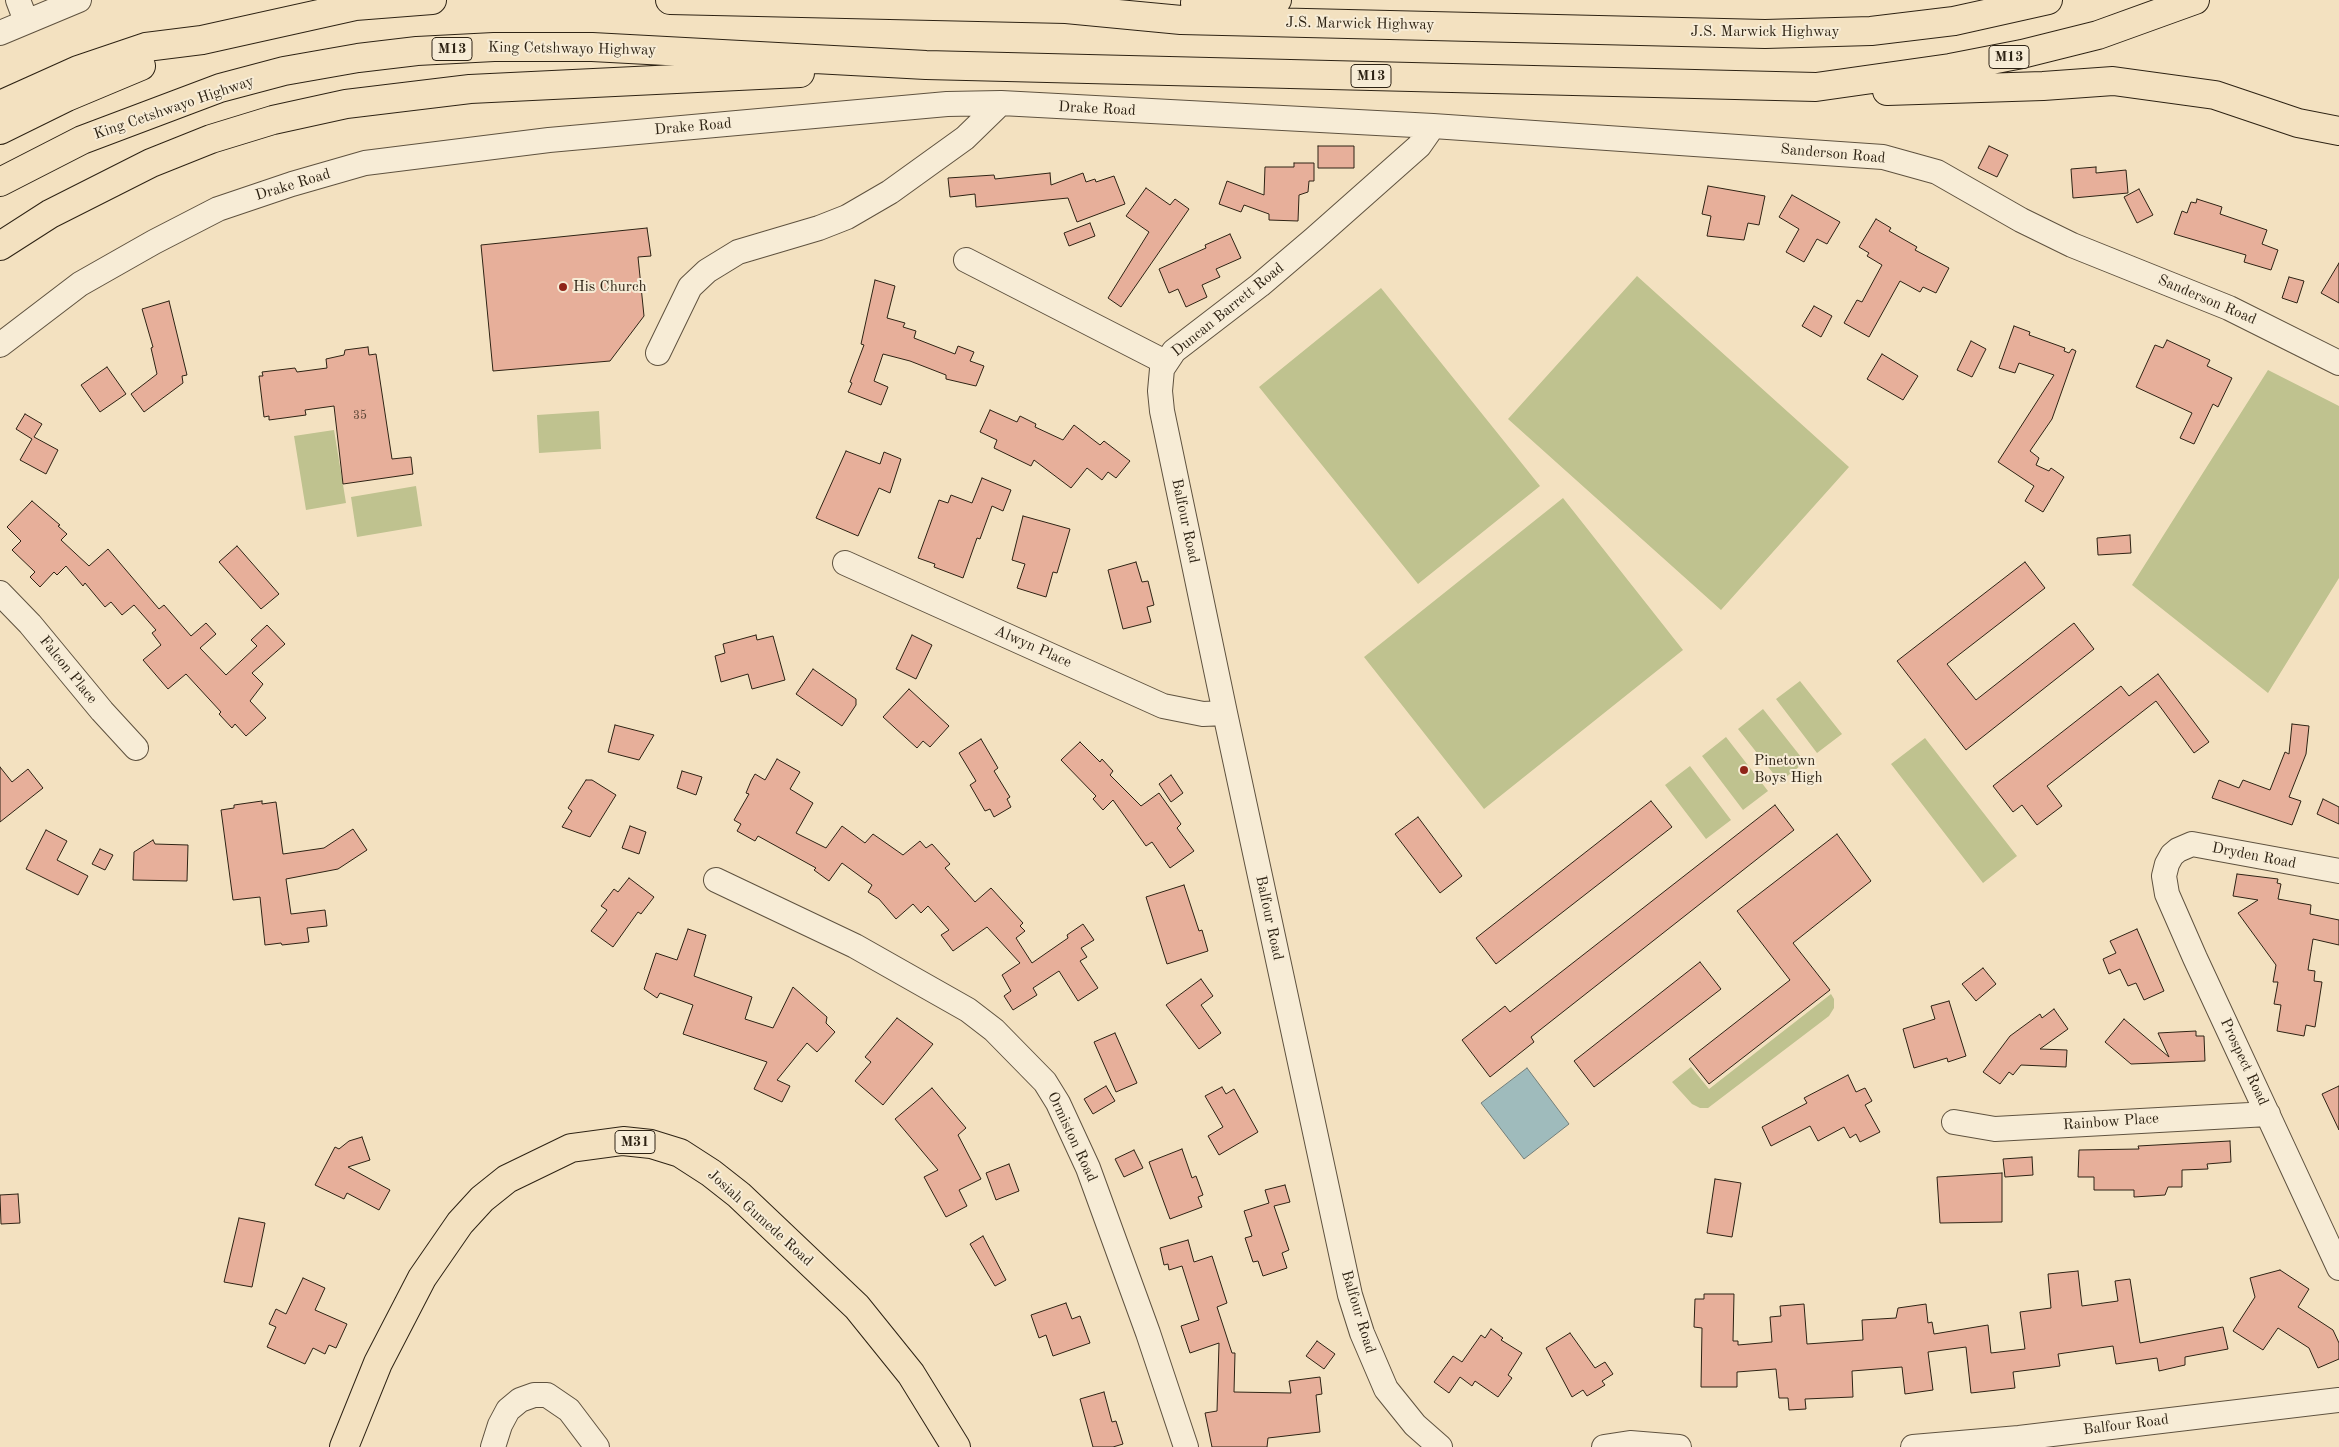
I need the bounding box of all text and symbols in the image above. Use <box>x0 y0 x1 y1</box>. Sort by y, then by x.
street label: J.S. Marwick Highway <box>1285 14 1435 34</box>
street label: J.S. Marwick Highway <box>1691 23 1839 41</box>
road number: M13 <box>432 38 472 61</box>
street label: King Cetshwayo Highway <box>488 39 656 59</box>
road number: M13 <box>1989 46 2029 68</box>
road number: M13 <box>1351 64 1391 88</box>
street label: King Cetshwayo Highway <box>92 72 256 144</box>
street label: Drake Road <box>1058 98 1136 120</box>
street label: Drake Road <box>654 115 732 139</box>
street label: Sanderson Road <box>1780 140 1886 168</box>
street label: Drake Road <box>253 165 333 205</box>
street label: Duncan Barrett Road <box>1168 259 1288 361</box>
street label: Sanderson Road <box>2155 271 2259 329</box>
place label: His Church <box>573 278 647 296</box>
marker: His Church <box>557 281 569 293</box>
house number: 35 <box>353 409 367 423</box>
street label: Balfour Road <box>1167 477 1203 565</box>
street label: Alwyn Place <box>992 622 1074 672</box>
street label: Falcon Place <box>35 632 101 708</box>
place label: Pinetown Boys High <box>1754 752 1823 787</box>
marker: Pinetown Boys High <box>1738 764 1750 776</box>
street label: Dryden Road <box>2210 839 2298 873</box>
street label: Balfour Road <box>1251 874 1287 962</box>
street label: Prospect Road <box>2216 1015 2272 1109</box>
street label: Ormiston Road <box>1043 1089 1101 1185</box>
street label: Rainbow Place <box>2062 1110 2160 1134</box>
road number: M31 <box>615 1130 655 1154</box>
street label: Josiah Gumede Road <box>704 1166 816 1270</box>
street label: Balfour Road <box>1337 1268 1379 1356</box>
street label: Balfour Road <box>2082 1411 2170 1439</box>

